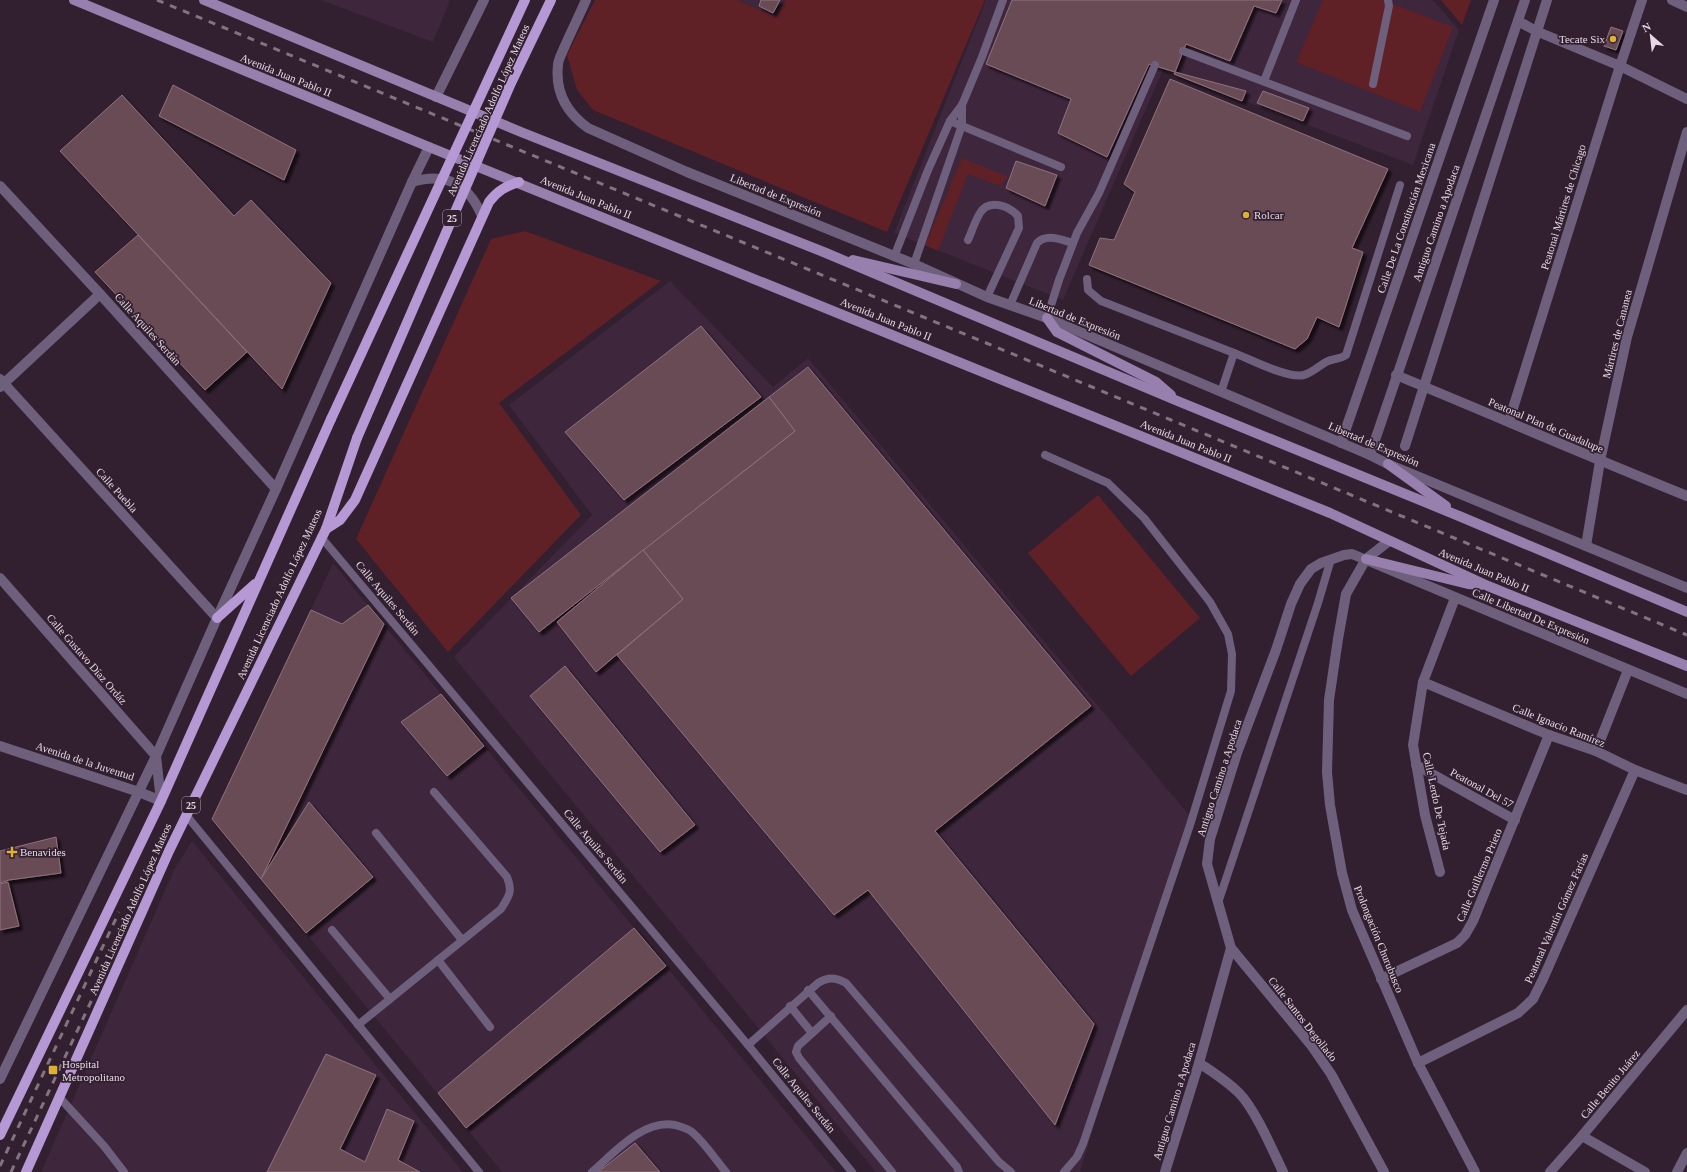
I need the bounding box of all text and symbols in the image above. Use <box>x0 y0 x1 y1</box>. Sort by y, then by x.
north arrow <box>1631 16 1671 56</box>
text: N <box>1640 20 1653 34</box>
street label: Avenida Licenciado Adolfo López Mateos <box>445 22 531 198</box>
place label: Tecate Six <box>1559 33 1605 45</box>
marker: Tecate Six <box>1608 34 1618 44</box>
street label: Avenida Juan Pablo II <box>239 51 334 99</box>
street label: Calle De La Constitución Mexicana <box>1375 141 1437 295</box>
street label: Peatonal Mártires de Chicago <box>1538 142 1588 271</box>
street label: Antiguo Camino a Apodaca <box>1410 163 1462 283</box>
street label: Libertad de Expresión <box>728 171 824 219</box>
street label: Avenida Juan Pablo II <box>539 173 634 221</box>
place label: Rolcar <box>1254 209 1284 221</box>
road number: 25 <box>443 210 461 226</box>
marker: Rolcar <box>1241 210 1251 220</box>
street label: Mártires de Cananea <box>1600 288 1634 380</box>
street label: Calle Aquiles Serdán <box>112 290 184 368</box>
street label: Libertad de Expresión <box>1027 294 1123 342</box>
street label: Avenida Juan Pablo II <box>839 295 934 343</box>
street label: Peatonal Plan de Guadalupe <box>1487 395 1605 455</box>
street label: Avenida Juan Pablo II <box>1139 417 1234 465</box>
street label: Libertad de Expresión <box>1327 419 1422 469</box>
street label: Calle Puebla <box>94 465 140 515</box>
street label: Avenida Licenciado Adolfo López Mateos <box>234 507 324 681</box>
street label: Avenida Juan Pablo II <box>1437 545 1531 595</box>
street label: Calle Aquiles Serdán <box>354 559 423 638</box>
street label: Calle Libertad De Expresión <box>1471 586 1592 646</box>
street label: Calle Gustavo Díaz Ordáz <box>44 611 130 707</box>
street label: Calle Ignacio Ramírez <box>1511 701 1607 749</box>
street label: Antiguo Camino a Apodaca <box>1194 718 1244 838</box>
street label: Avenida de la Juventud <box>34 739 136 783</box>
street label: Calle Lerdo De Tejada <box>1421 751 1453 851</box>
street label: Peatonal Del 57 <box>1448 766 1516 811</box>
road number: 25 <box>182 797 200 813</box>
street label: Calle Aquiles Serdán <box>562 807 631 886</box>
street label: Avenida Licenciado Adolfo López Mateos <box>87 821 173 997</box>
street label: Calle Guillermo Prieto <box>1454 826 1504 923</box>
place label: Benavides <box>20 846 66 858</box>
marker: Benavides <box>7 847 17 857</box>
street label: Peatonal Valentín Gómez Farías <box>1522 851 1590 985</box>
street label: Prolongación Churubusco <box>1352 884 1406 995</box>
street label: Calle Santos Degollado <box>1266 974 1340 1064</box>
street label: Antiguo Camino a Apodaca <box>1150 1041 1198 1161</box>
street label: Calle Benito Juárez <box>1578 1047 1642 1121</box>
street label: Calle Aquiles Serdán <box>770 1055 838 1135</box>
place label: Hospital Metropolitano <box>62 1058 125 1083</box>
marker: Hospital Metropolitano <box>47 1064 59 1076</box>

